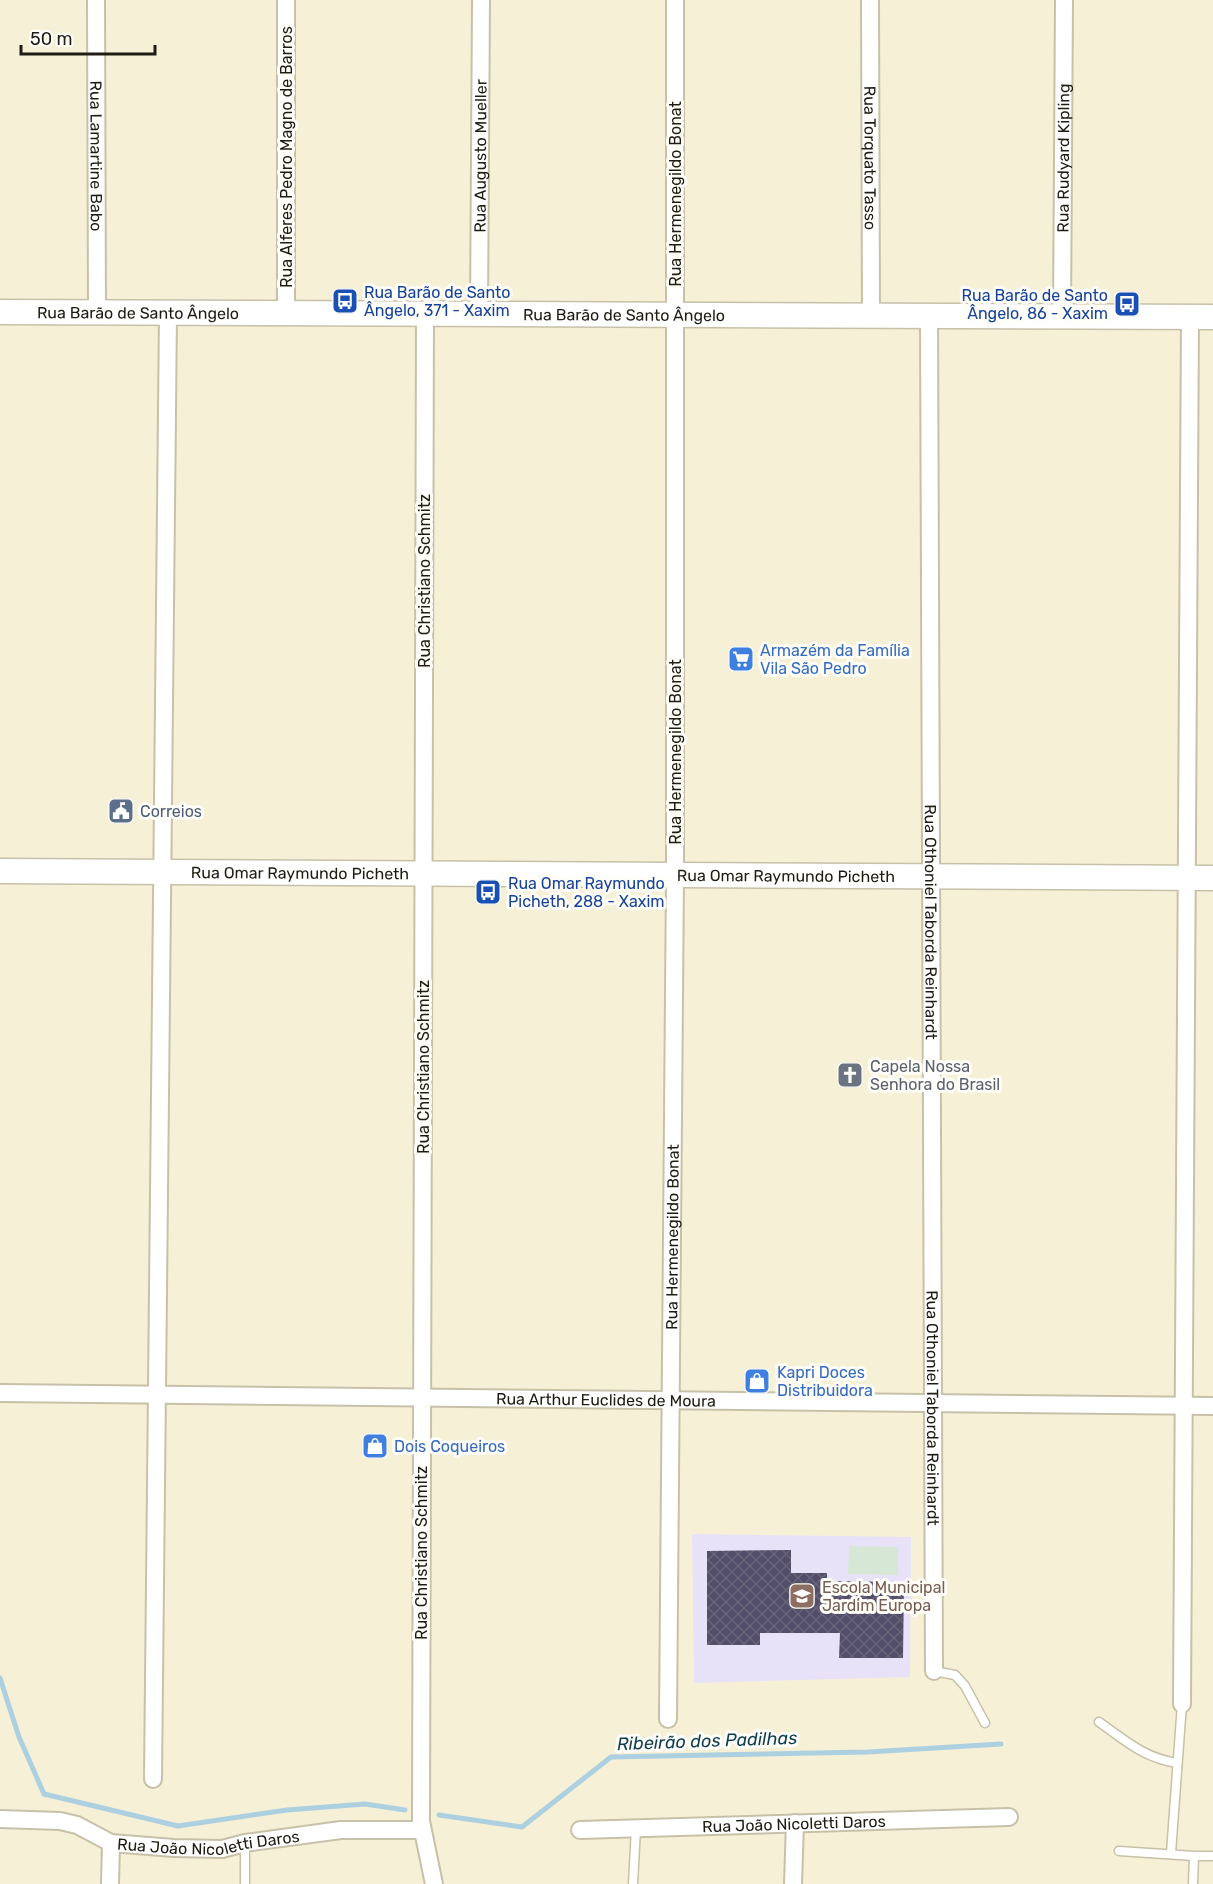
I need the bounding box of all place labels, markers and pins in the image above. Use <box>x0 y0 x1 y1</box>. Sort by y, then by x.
place label: Rua Barão de Santo Ângelo, 371 - Xaxim <box>364 283 510 320</box>
bus stop icon: Rua Barão de Santo Ângelo, 371 - Xaxim <box>330 286 360 316</box>
place label: Rua Barão de Santo Ângelo, 86 - Xaxim <box>962 286 1108 323</box>
bus stop icon: Rua Barão de Santo Ângelo, 86 - Xaxim <box>1112 289 1142 319</box>
place label: Armazém da Família Vila São Pedro <box>760 641 910 678</box>
supermarket icon: Armazém da Família Vila São Pedro <box>726 644 756 674</box>
public building icon: Correios <box>106 796 136 826</box>
place label: Correios <box>140 802 202 821</box>
place label: Rua Omar Raymundo Picheth, 288 - Xaxim <box>508 874 665 911</box>
bus stop icon: Rua Omar Raymundo Picheth, 288 - Xaxim <box>473 877 503 907</box>
place label: Capela Nossa Senhora do Brasil <box>870 1057 1000 1094</box>
church icon: Capela Nossa Senhora do Brasil <box>835 1060 865 1090</box>
place label: Kapri Doces Distribuidora <box>777 1363 873 1400</box>
shop icon: Kapri Doces Distribuidora <box>742 1366 772 1396</box>
shop icon: Dois Coqueiros <box>360 1431 390 1461</box>
place label: Dois Coqueiros <box>394 1437 505 1456</box>
place label: Escola Municipal Jardim Europa <box>822 1578 945 1615</box>
school or university icon: Escola Municipal Jardim Europa <box>787 1581 817 1611</box>

